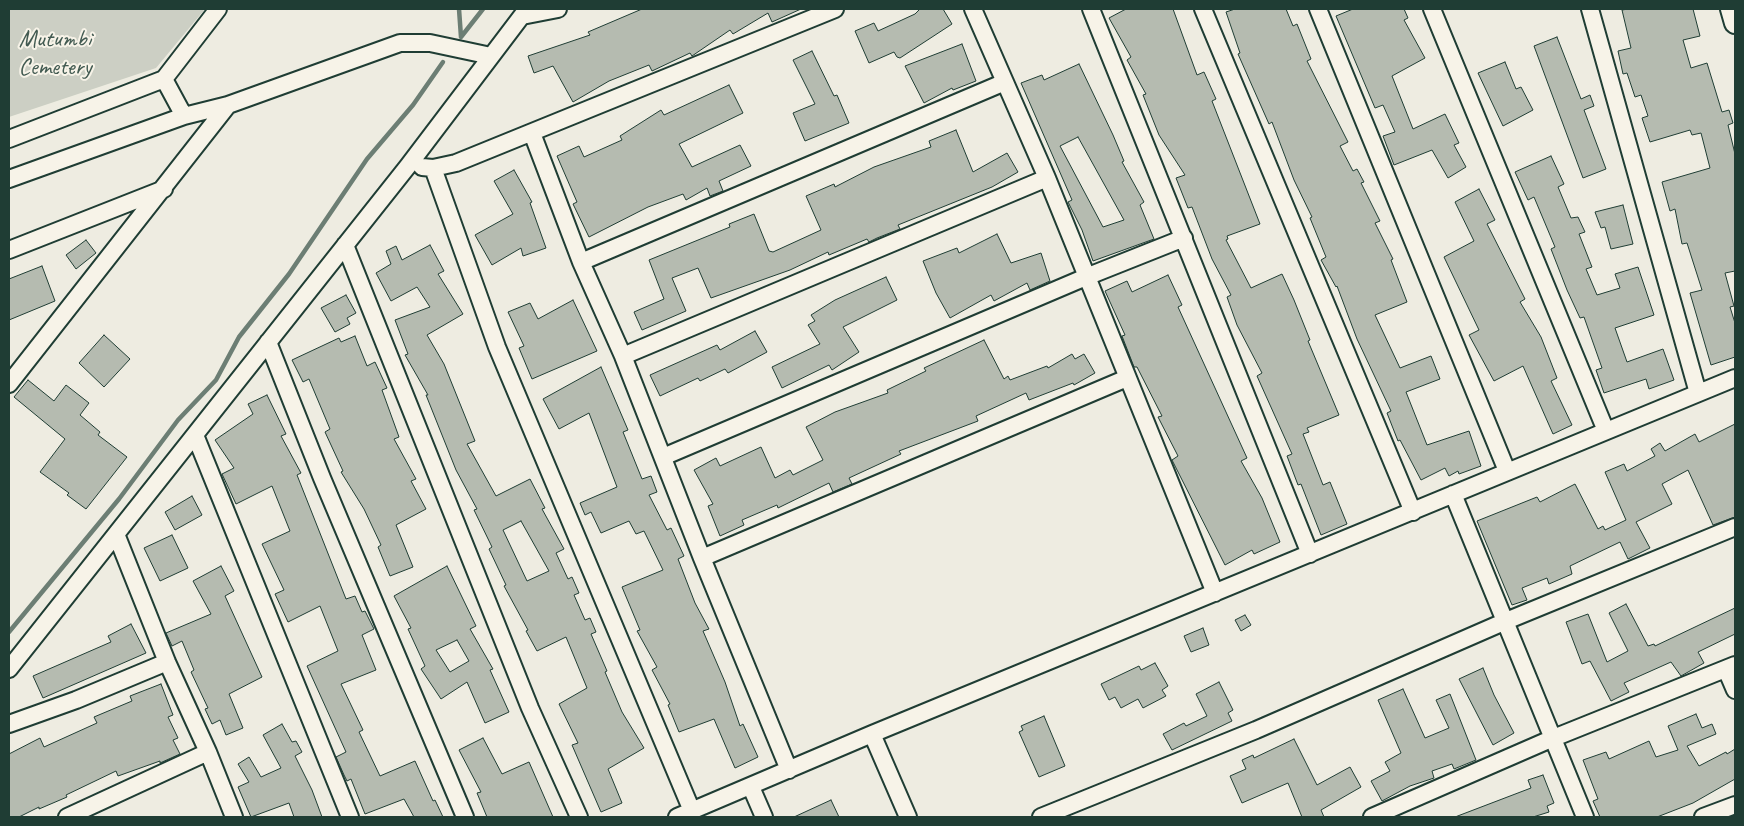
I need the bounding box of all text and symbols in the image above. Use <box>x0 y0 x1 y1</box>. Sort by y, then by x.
park label: Mutumbi Cemetery <box>19 26 91 82</box>

